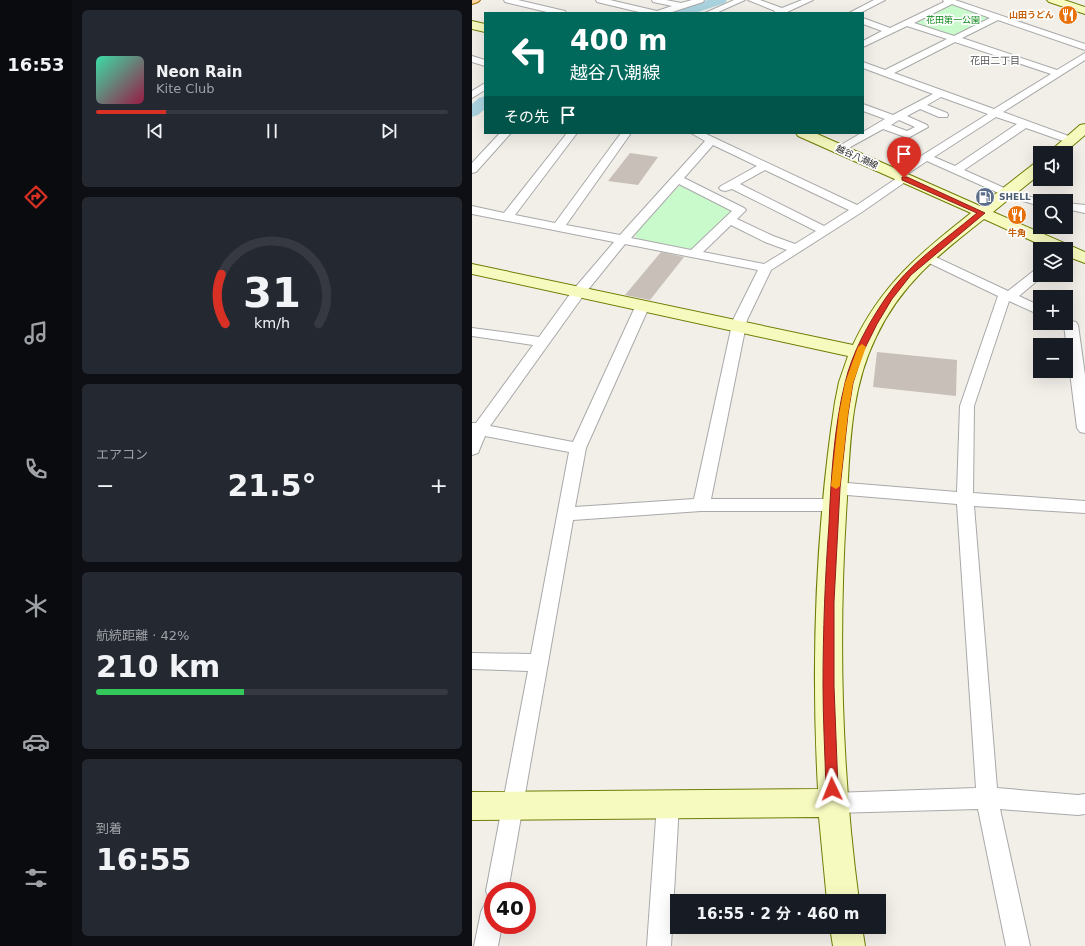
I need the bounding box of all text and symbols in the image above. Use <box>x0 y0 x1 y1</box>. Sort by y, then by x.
restaurant icon: 山田うどん <box>1057 4 1079 26</box>
place label: 山田うどん <box>1009 10 1054 20</box>
park label: 花田第一公園 <box>926 15 980 25</box>
text: 400 m <box>570 24 667 57</box>
icon: left <box>504 28 556 80</box>
text: 16:53 <box>7 54 65 75</box>
district label: 花田二丁目 <box>970 55 1020 66</box>
text: 越谷八潮線 <box>570 62 660 83</box>
text: Neon Rain <box>156 63 242 81</box>
text: Kite Club <box>156 81 215 96</box>
icon: arrive <box>557 104 579 126</box>
text: その先 <box>504 108 549 126</box>
icon: previous <box>144 120 166 142</box>
icon: pause <box>261 120 283 142</box>
icon: next <box>378 120 400 142</box>
pin <box>887 137 921 178</box>
street label: 越谷八潮線 <box>834 143 880 171</box>
icon: arrive <box>893 143 915 165</box>
map controls <box>1033 146 1073 378</box>
button: sound <box>1033 146 1073 186</box>
icon: directions <box>22 183 50 211</box>
fuel station icon: SHELL <box>974 186 996 208</box>
place label: SHELL <box>999 192 1031 202</box>
button: search <box>1033 194 1073 234</box>
restaurant icon: 牛角 <box>1006 204 1028 226</box>
place label: 牛角 <box>1008 228 1026 238</box>
button: layers <box>1033 242 1073 282</box>
text: 31 <box>243 268 301 317</box>
button: + <box>1033 290 1073 330</box>
text: km/h <box>254 314 290 330</box>
icon: music <box>22 319 50 347</box>
button: − <box>1033 338 1073 378</box>
text: エアコン <box>96 447 148 462</box>
icon: phone <box>22 455 50 483</box>
text: 21.5° <box>227 468 317 503</box>
text: − <box>96 473 114 498</box>
text: + <box>430 473 448 498</box>
icon: climate <box>22 592 50 620</box>
text: 航続距離 · 42% <box>96 628 189 643</box>
text: 210 km <box>96 649 220 684</box>
icon: car <box>22 728 50 756</box>
position arrow <box>811 768 853 810</box>
text: 到着 <box>96 821 122 836</box>
text: 16:55 <box>96 842 192 877</box>
icon: filters <box>22 864 50 892</box>
speed limit sign: 40 <box>484 882 536 934</box>
text: 16:55 · 2 分 · 460 m <box>697 905 859 923</box>

